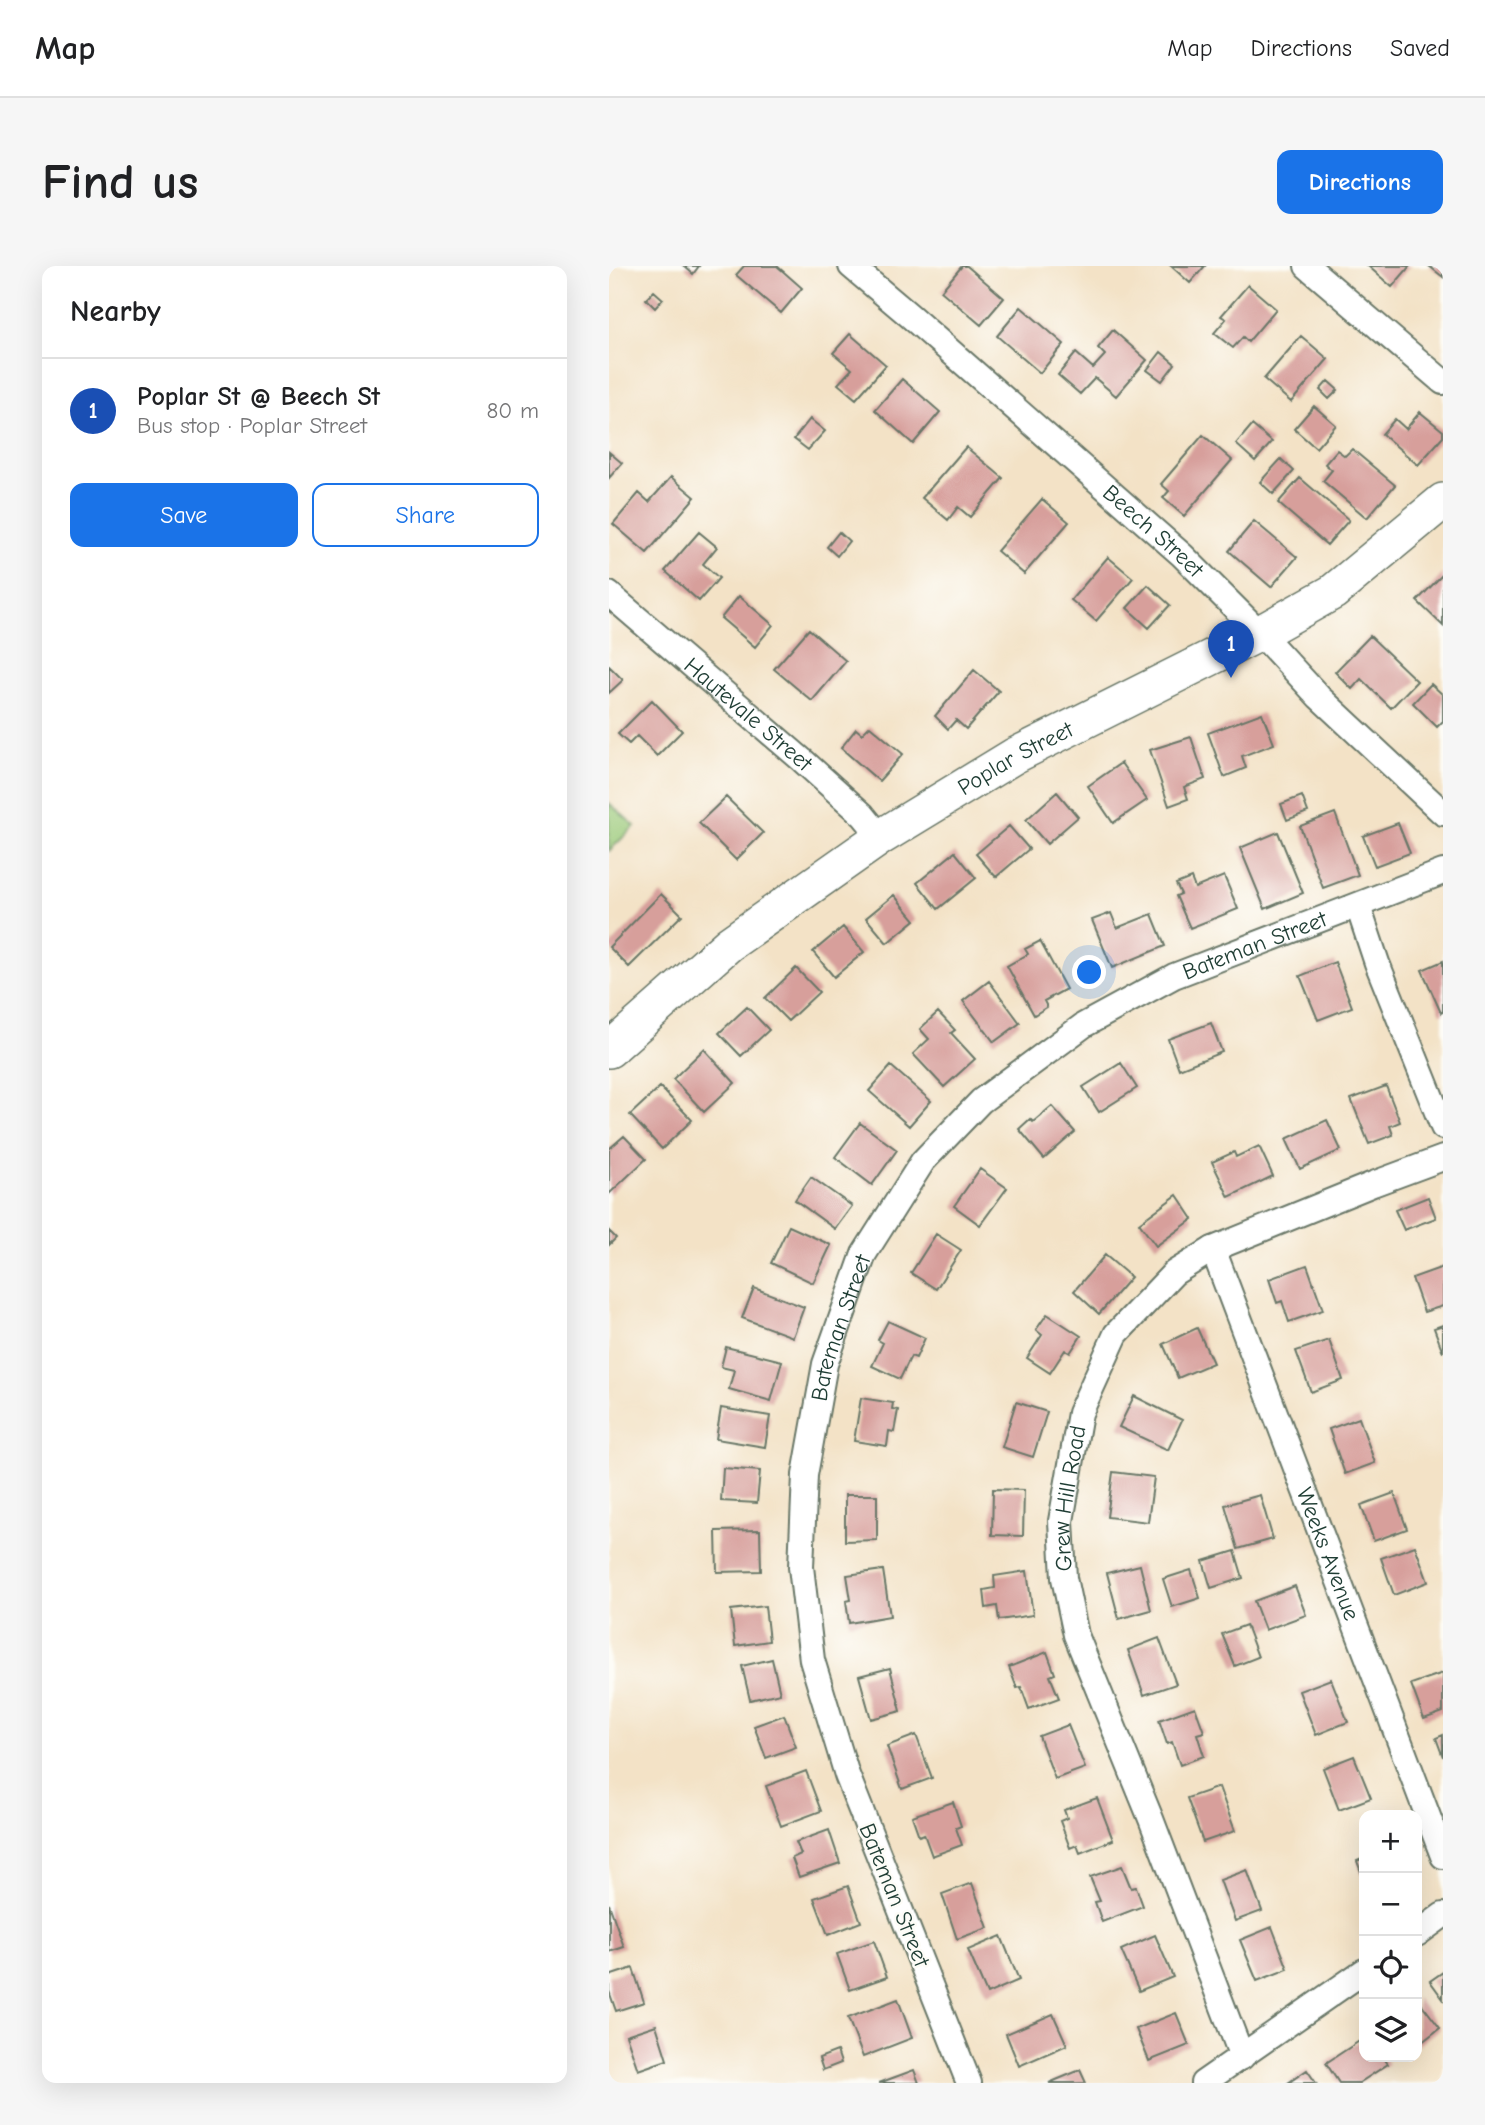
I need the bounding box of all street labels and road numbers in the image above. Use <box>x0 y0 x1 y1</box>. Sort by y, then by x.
street label: Beech Street <box>1097 479 1210 584</box>
street label: Hautevale Street <box>678 652 819 778</box>
street label: Poplar Street <box>953 715 1079 801</box>
street label: Bateman Street <box>1179 905 1332 985</box>
street label: Bateman Street <box>806 1250 877 1403</box>
street label: Grew Hill Road <box>1048 1423 1092 1572</box>
street label: Weeks Avenue <box>1291 1484 1365 1624</box>
street label: Bateman Street <box>853 1819 936 1972</box>

